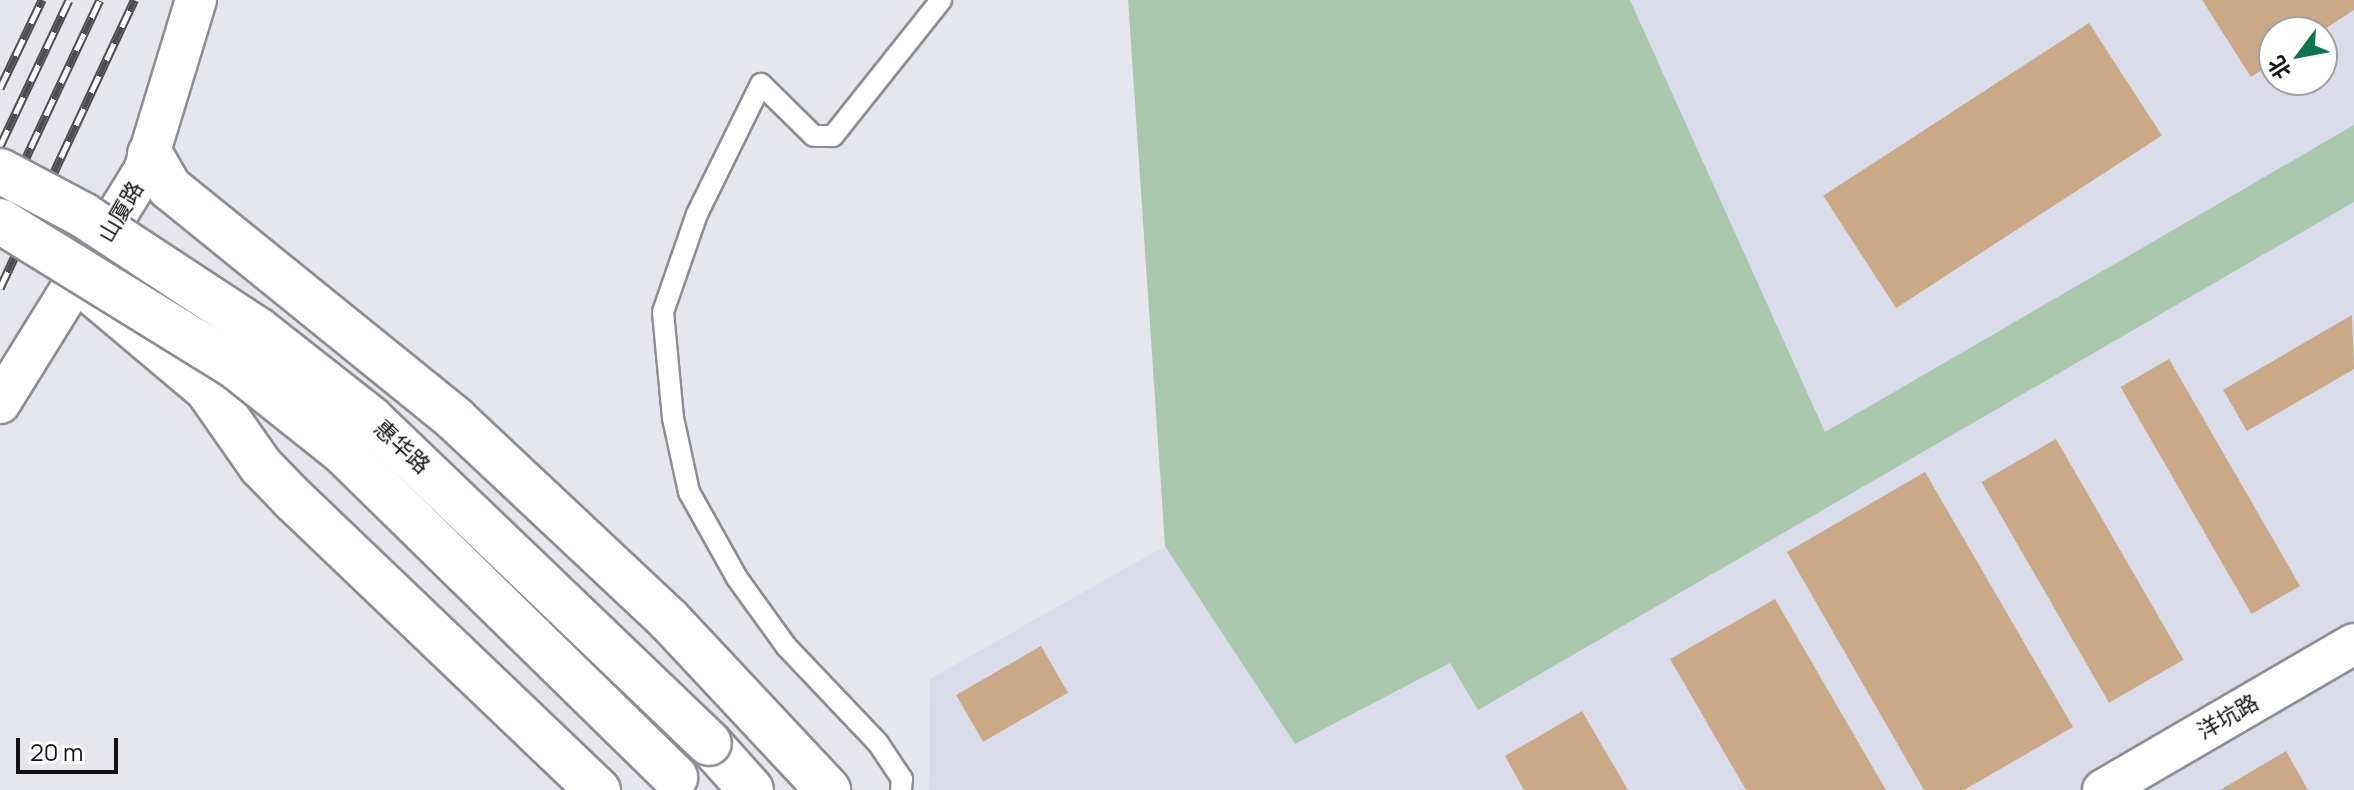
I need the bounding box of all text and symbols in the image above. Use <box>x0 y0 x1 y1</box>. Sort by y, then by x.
north arrow <box>2258 16 2338 96</box>
text: 北 <box>2261 50 2298 85</box>
street label: 山厦路 <box>93 177 149 247</box>
street label: 惠华路 <box>369 415 435 479</box>
street label: 洋坑路 <box>2193 689 2263 745</box>
scale bar <box>20 722 122 772</box>
text: 20 m <box>30 735 83 768</box>

